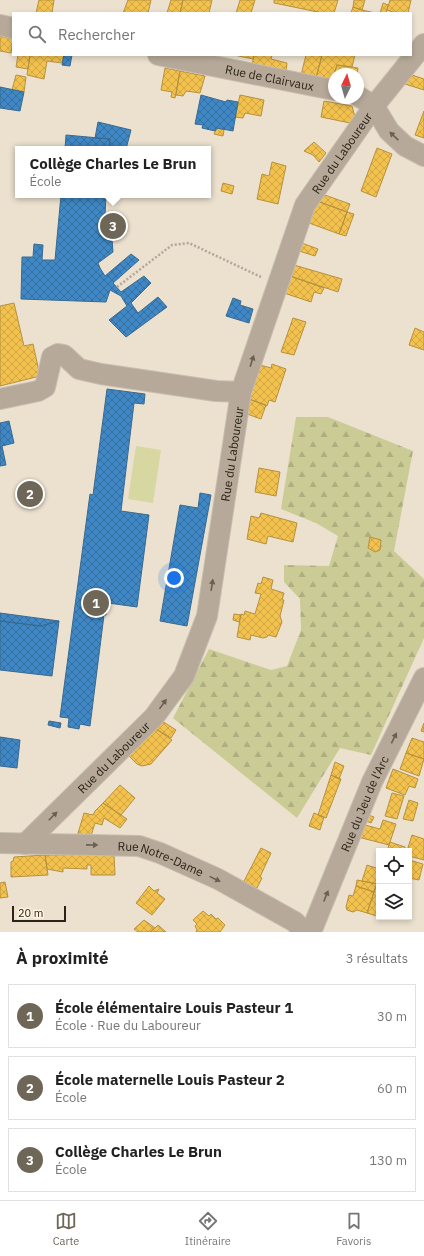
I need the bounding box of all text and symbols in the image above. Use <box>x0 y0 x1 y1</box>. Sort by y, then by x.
search box <box>12 12 412 56</box>
icon: search <box>26 23 48 45</box>
text: Rechercher <box>58 25 135 44</box>
street label: Rue de Clairvaux <box>224 61 316 93</box>
north arrow <box>328 68 364 104</box>
street label: Rue du Laboureur <box>308 109 375 196</box>
one-way arrow <box>389 131 399 141</box>
popup <box>15 146 211 198</box>
text: Collège Charles Le Brun <box>30 154 196 173</box>
text: École <box>30 173 61 190</box>
pin: 3 <box>100 211 126 241</box>
one-way arrow <box>249 355 255 367</box>
street label: Rue du Laboureur <box>217 405 246 502</box>
pin: 2 <box>17 479 43 509</box>
your location <box>164 568 184 588</box>
one-way arrow <box>209 579 215 591</box>
pin: 1 <box>83 588 109 618</box>
one-way arrow <box>159 698 168 709</box>
street label: Rue du Laboureur <box>74 718 153 796</box>
one-way arrow <box>391 732 397 744</box>
street label: Rue du Jeu de l'Arc <box>337 753 392 854</box>
one-way arrow <box>48 811 58 821</box>
street label: Rue Notre-Dame <box>117 838 207 879</box>
one-way arrow <box>86 842 99 848</box>
map controls <box>376 848 412 920</box>
button: locate <box>376 848 412 884</box>
one-way arrow <box>210 875 221 882</box>
button: layers <box>376 884 412 920</box>
one-way arrow <box>324 889 330 901</box>
scale bar <box>12 904 66 923</box>
text: 20 m <box>18 906 43 920</box>
text: À proximité <box>16 947 109 969</box>
text: 3 résultats <box>346 950 408 967</box>
text: École élémentaire Louis Pasteur 1 <box>55 998 293 1017</box>
text: 1 <box>26 1008 34 1025</box>
text: 30 m <box>377 1008 407 1025</box>
text: École · Rue du Laboureur <box>55 1017 201 1034</box>
text: École maternelle Louis Pasteur 2 <box>55 1070 285 1089</box>
text: 2 <box>26 1080 34 1097</box>
text: 60 m <box>377 1080 407 1097</box>
text: École <box>55 1089 87 1106</box>
text: Collège Charles Le Brun <box>55 1142 222 1161</box>
text: 3 <box>26 1152 34 1169</box>
text: 130 m <box>369 1152 407 1169</box>
text: École <box>55 1161 87 1178</box>
tab: Carte <box>53 1210 79 1248</box>
tab: Itinéraire <box>185 1210 231 1248</box>
tab: Favoris <box>336 1210 371 1248</box>

